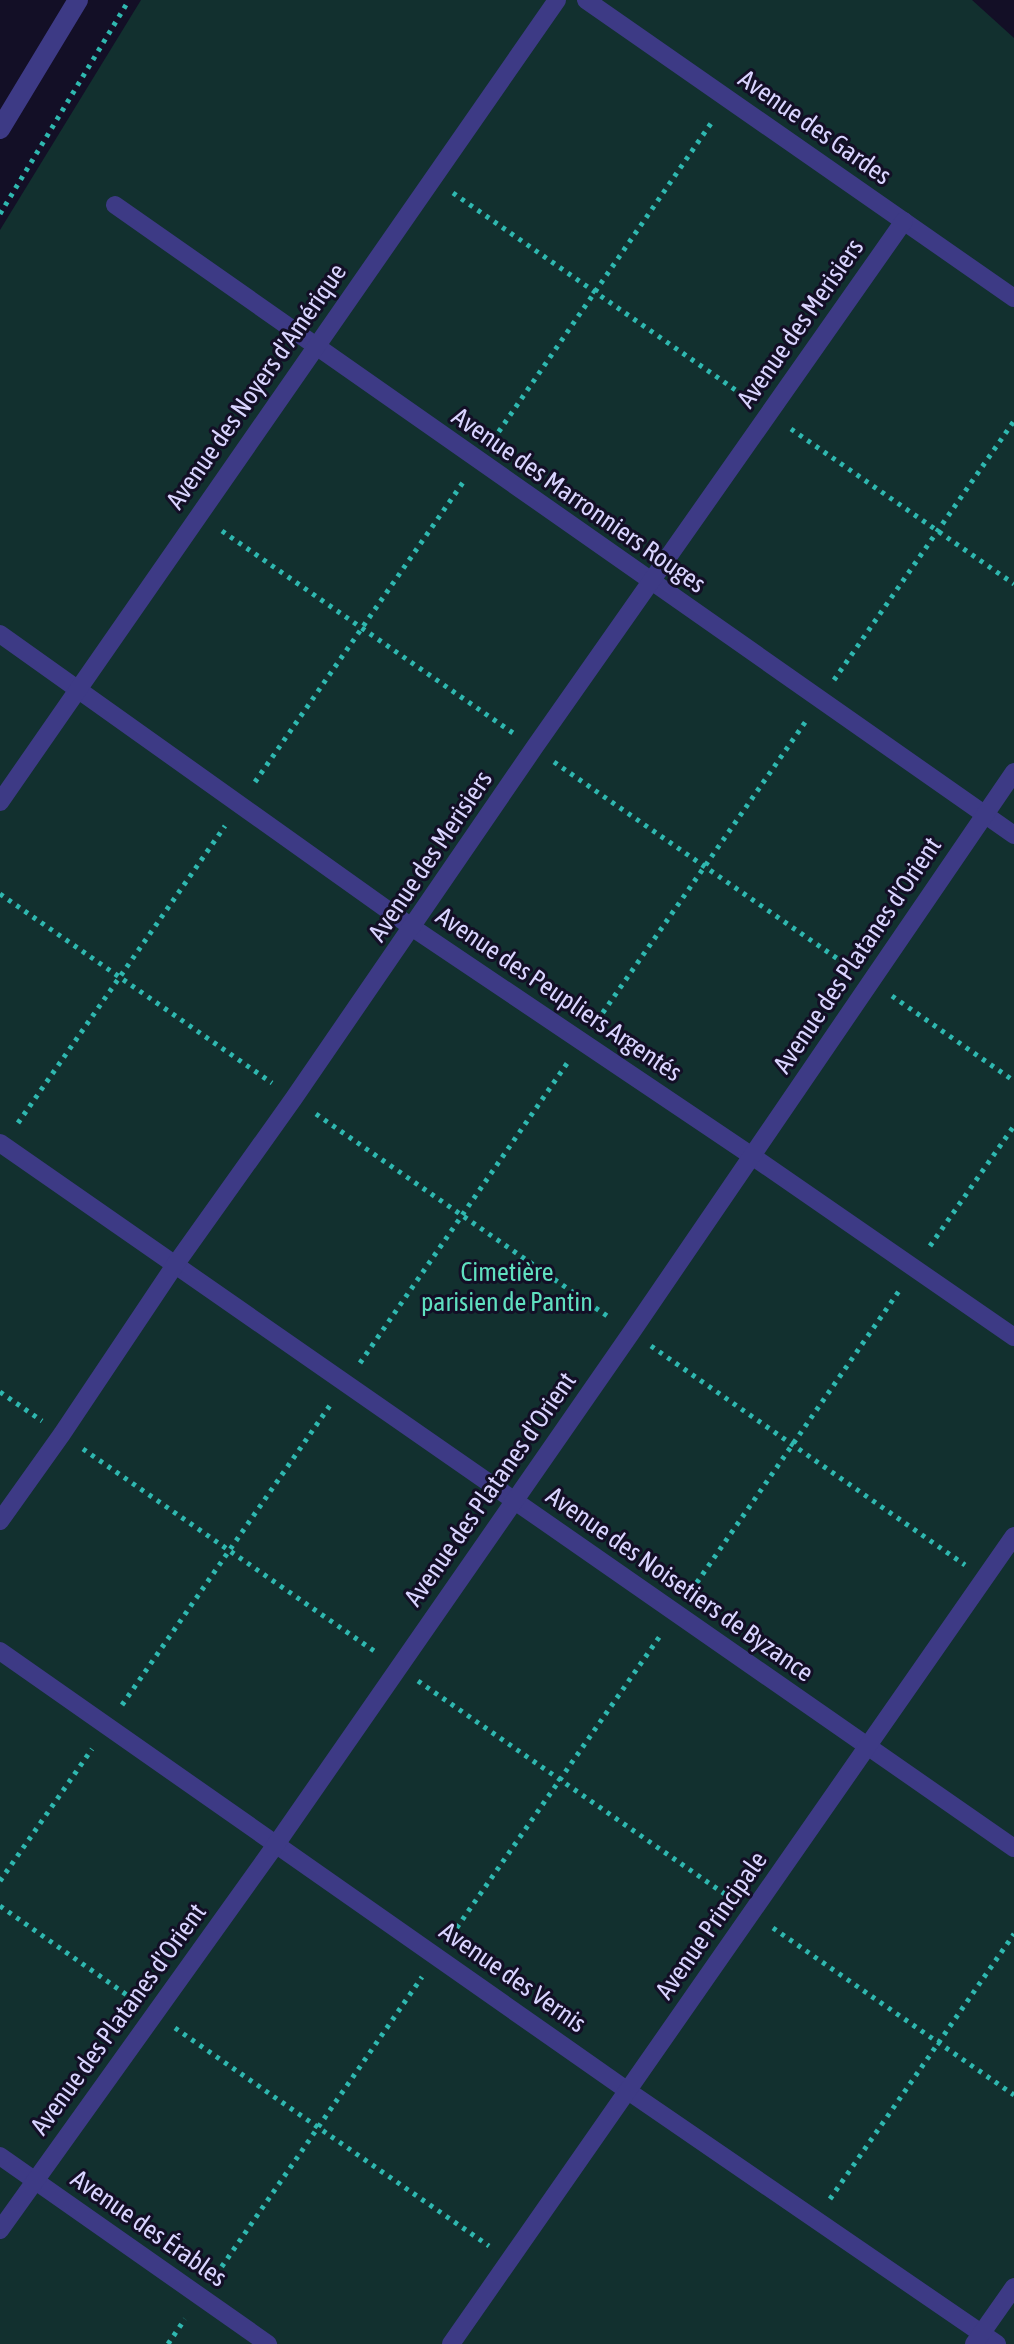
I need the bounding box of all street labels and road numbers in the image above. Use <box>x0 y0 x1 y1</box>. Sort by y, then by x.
street label: Avenue des Gardes <box>733 63 897 191</box>
street label: Avenue des Merisiers <box>731 233 869 413</box>
street label: Avenue des Noyers d'Amérique <box>160 258 352 514</box>
street label: Avenue des Marronniers Rouges <box>447 401 711 599</box>
street label: Avenue des Merisiers <box>362 765 498 947</box>
street label: Avenue des Platanes d'Orient <box>767 831 947 1079</box>
street label: Avenue des Peupliers Argentés <box>431 901 687 1087</box>
street label: Avenue des Platanes d'Orient <box>398 1366 582 1612</box>
street label: Avenue des Noisetiers de Byzance <box>541 1480 819 1688</box>
street label: Avenue Principale <box>649 1846 773 2004</box>
street label: Avenue des Platanes d'Orient <box>24 1898 212 2140</box>
street label: Avenue des Vernis <box>434 1915 592 2039</box>
street label: Avenue des Érables <box>66 2163 232 2293</box>

